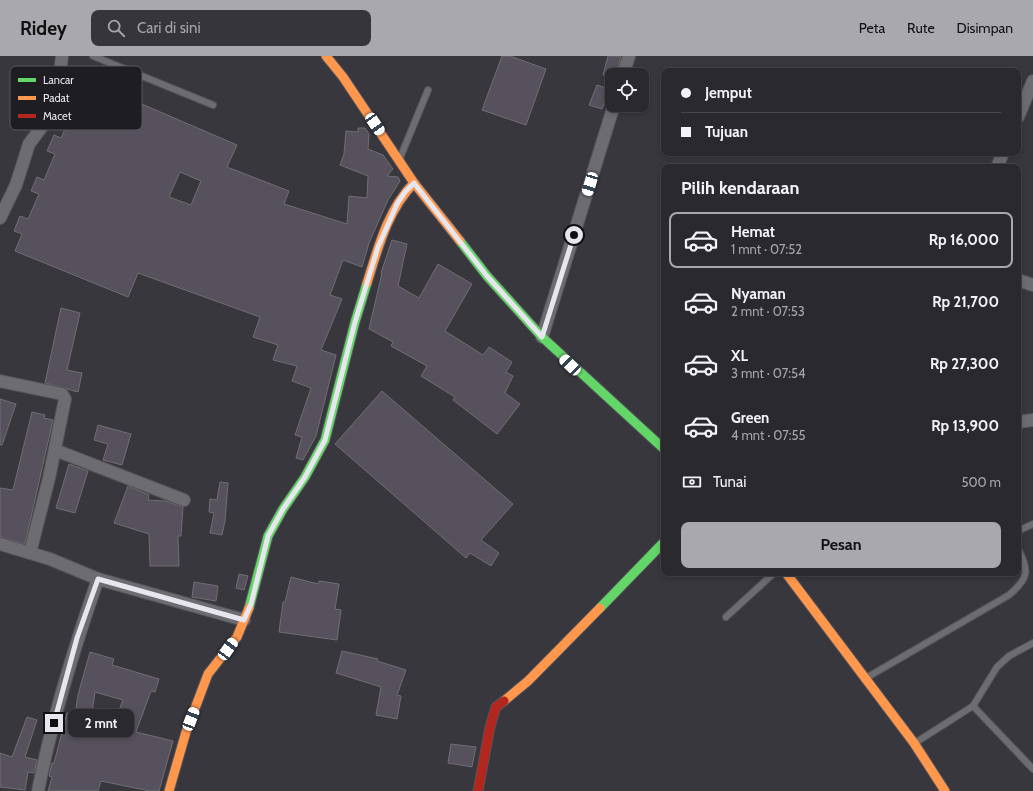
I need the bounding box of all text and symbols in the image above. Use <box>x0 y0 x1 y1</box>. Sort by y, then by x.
search box <box>91 10 371 46</box>
text: Ridey <box>20 17 67 40</box>
icon: search <box>105 17 127 39</box>
text: Cari di sini <box>137 19 201 37</box>
text: Peta <box>859 19 885 37</box>
text: Rute <box>907 19 935 37</box>
text: Disimpan <box>957 19 1013 37</box>
legend <box>10 66 142 130</box>
map controls <box>605 68 649 112</box>
button: locate <box>605 68 649 112</box>
text: Lancar <box>43 73 74 87</box>
text: Jemput <box>705 84 752 102</box>
text: Padat <box>43 91 70 105</box>
text: Macet <box>43 109 72 123</box>
car <box>363 111 387 137</box>
text: Tujuan <box>705 123 748 141</box>
car <box>581 171 599 197</box>
text: Pilih kendaraan <box>681 177 799 199</box>
icon: car <box>683 222 719 258</box>
text: Hemat <box>731 223 775 241</box>
route start <box>565 226 583 244</box>
text: Rp 16,000 <box>929 231 999 249</box>
text: 1 mnt · 07:52 <box>731 241 802 257</box>
icon: car <box>683 284 719 320</box>
text: Nyaman <box>731 285 786 303</box>
text: Rp 21,700 <box>932 293 999 311</box>
text: 2 mnt · 07:53 <box>731 303 805 319</box>
icon: car <box>683 346 719 382</box>
text: XL <box>731 347 748 365</box>
car <box>557 352 583 378</box>
text: Rp 27,300 <box>930 355 999 373</box>
text: 3 mnt · 07:54 <box>731 365 806 381</box>
icon: car <box>683 408 719 444</box>
text: Green <box>731 409 769 427</box>
text: Rp 13,900 <box>931 417 999 435</box>
text: 4 mnt · 07:55 <box>731 427 806 443</box>
icon: cash <box>681 471 703 493</box>
text: Tunai <box>713 473 746 491</box>
text: 500 m <box>961 474 1001 490</box>
button: Pesan <box>681 522 1001 568</box>
car <box>216 636 240 662</box>
car <box>181 706 201 732</box>
callout: 2 mnt <box>68 709 134 737</box>
route end <box>45 714 63 732</box>
text: 2 mnt <box>85 715 117 731</box>

